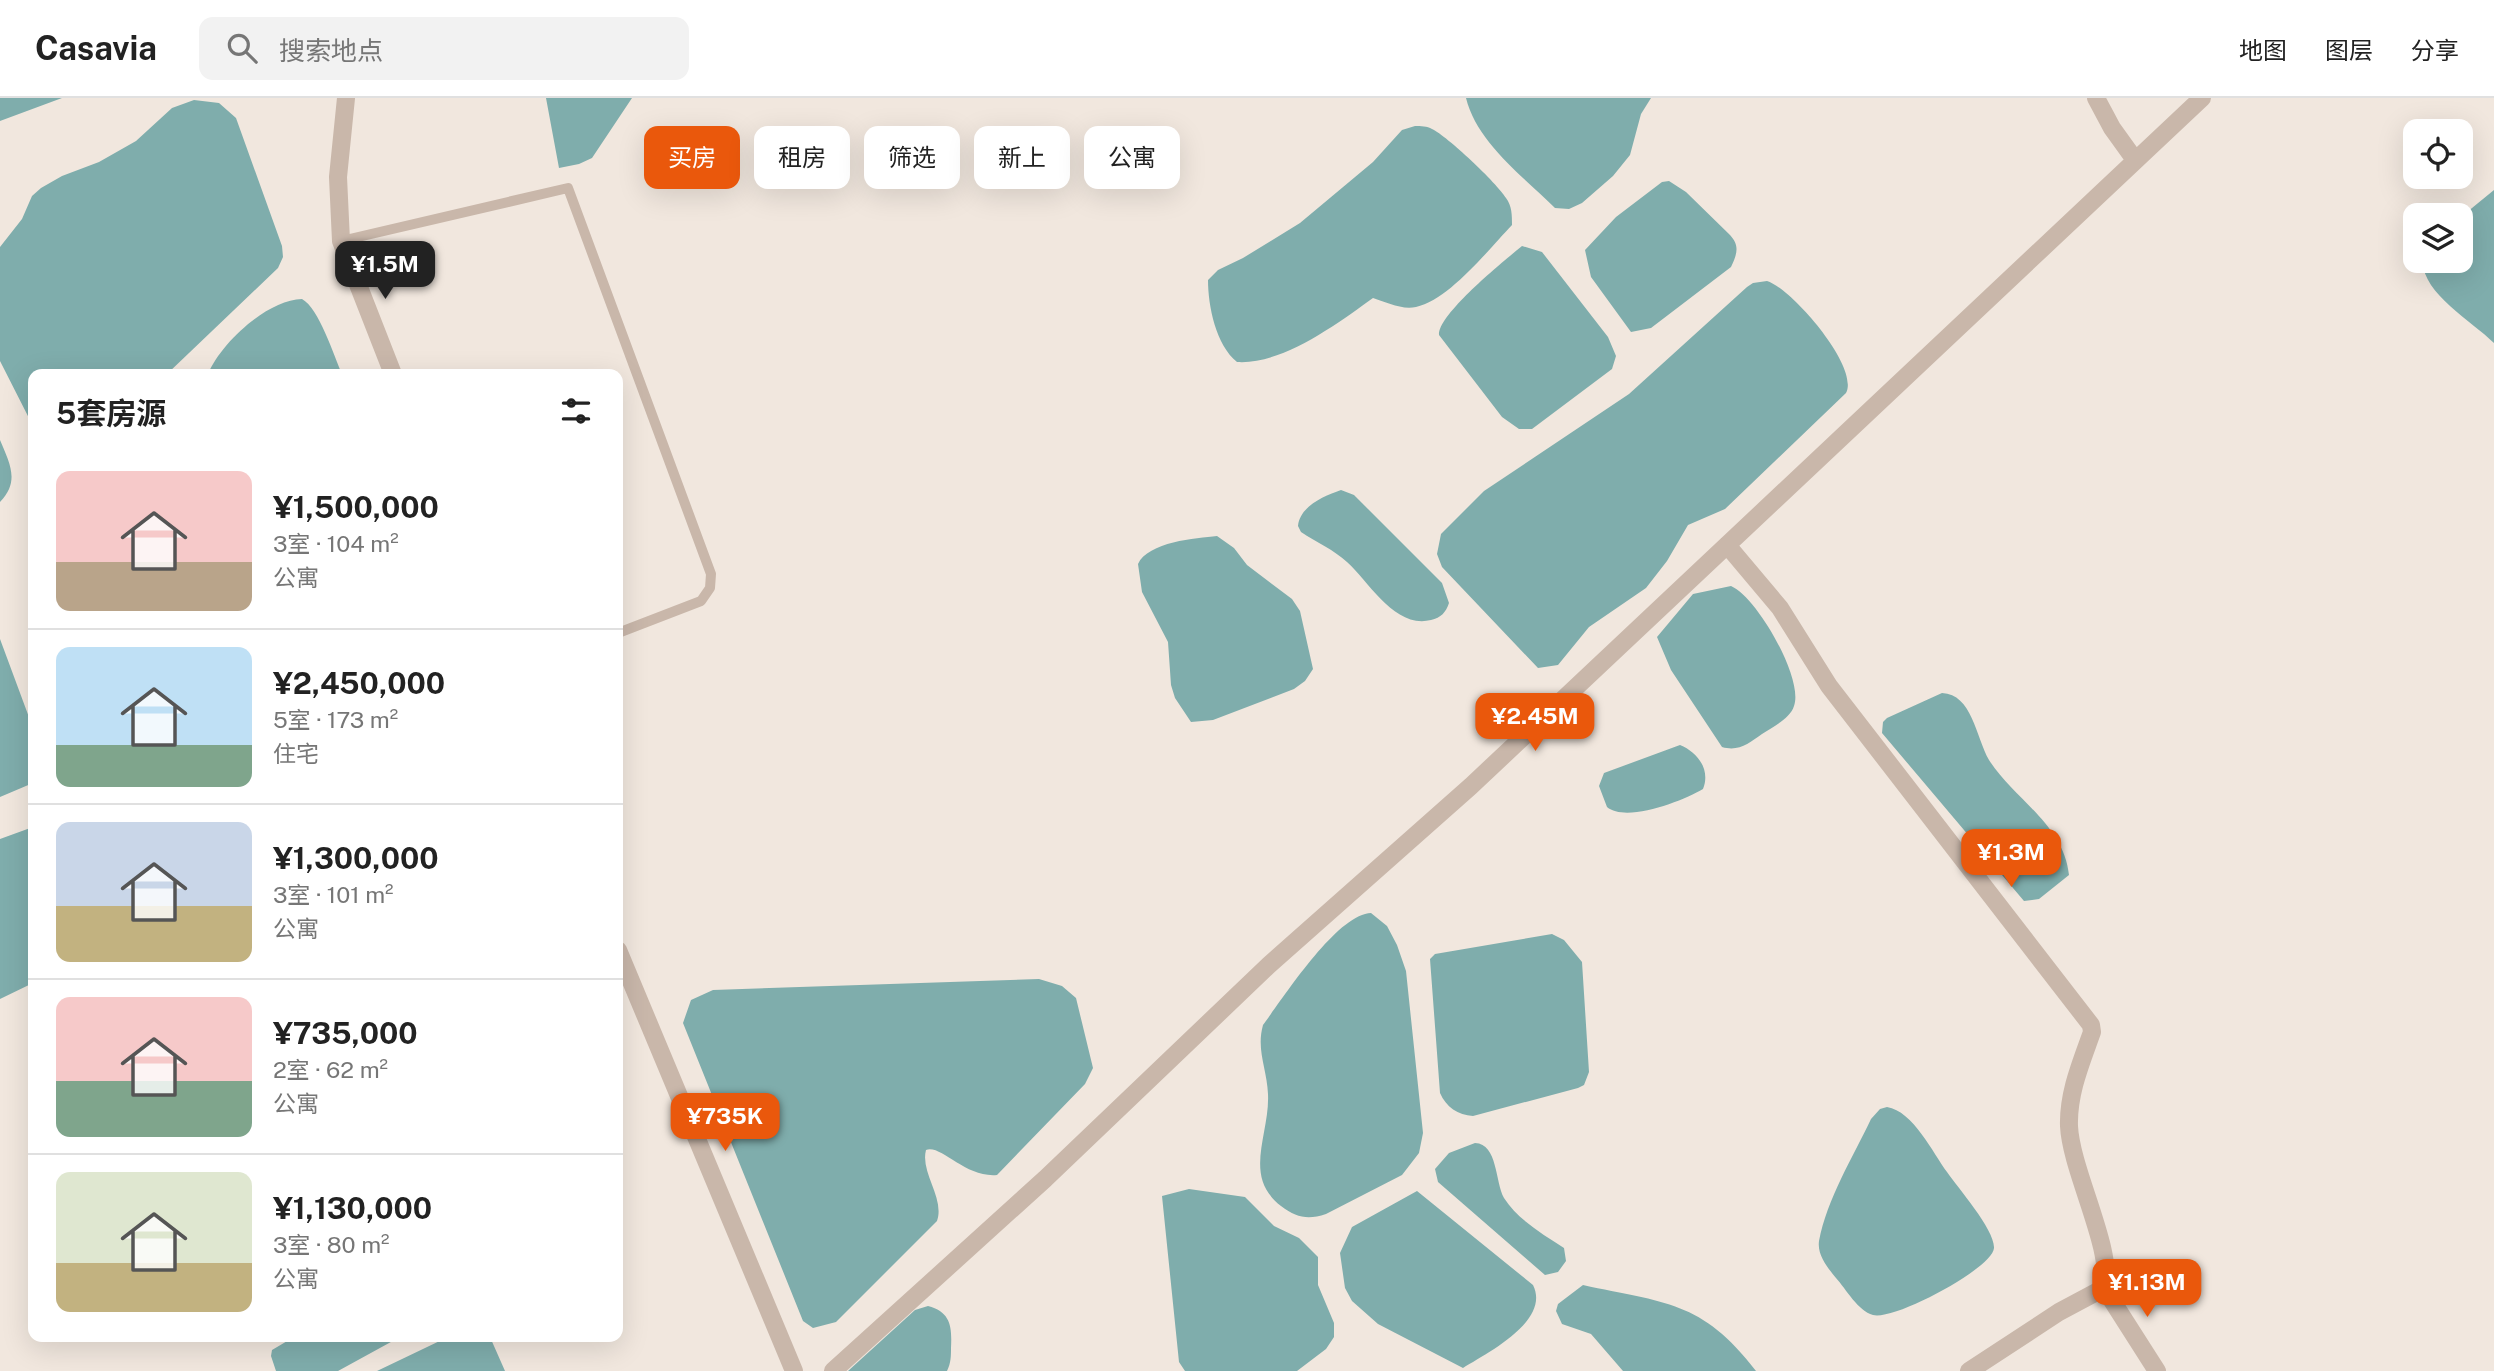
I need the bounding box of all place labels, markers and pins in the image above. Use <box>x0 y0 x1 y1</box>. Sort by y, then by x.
pin: ¥1.5M <box>336 242 434 301</box>
pin: ¥2.45M <box>1478 694 1592 753</box>
pin: ¥1.3M <box>1962 830 2060 889</box>
pin: ¥735K <box>676 1094 774 1153</box>
pin: ¥1.13M <box>2090 1260 2204 1319</box>

